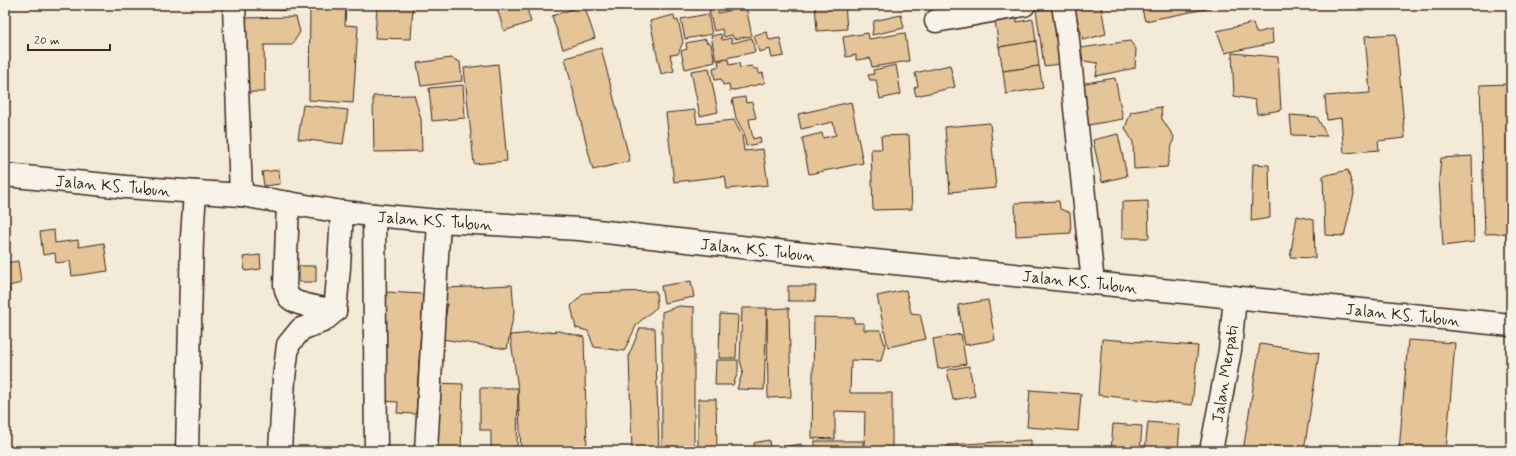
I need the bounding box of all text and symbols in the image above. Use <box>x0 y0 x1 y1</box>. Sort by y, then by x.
scale bar <box>28 26 110 52</box>
text: 20 m <box>34 33 60 49</box>
street label: Jalan KS. Tubun <box>54 171 172 202</box>
street label: Jalan KS. Tubun <box>377 207 494 236</box>
street label: Jalan KS. Tubun <box>699 234 817 267</box>
street label: Jalan KS. Tubun <box>1021 266 1139 299</box>
street label: Jalan KS. Tubun <box>1344 299 1462 332</box>
street label: Jalan Merpati <box>1207 324 1244 424</box>

